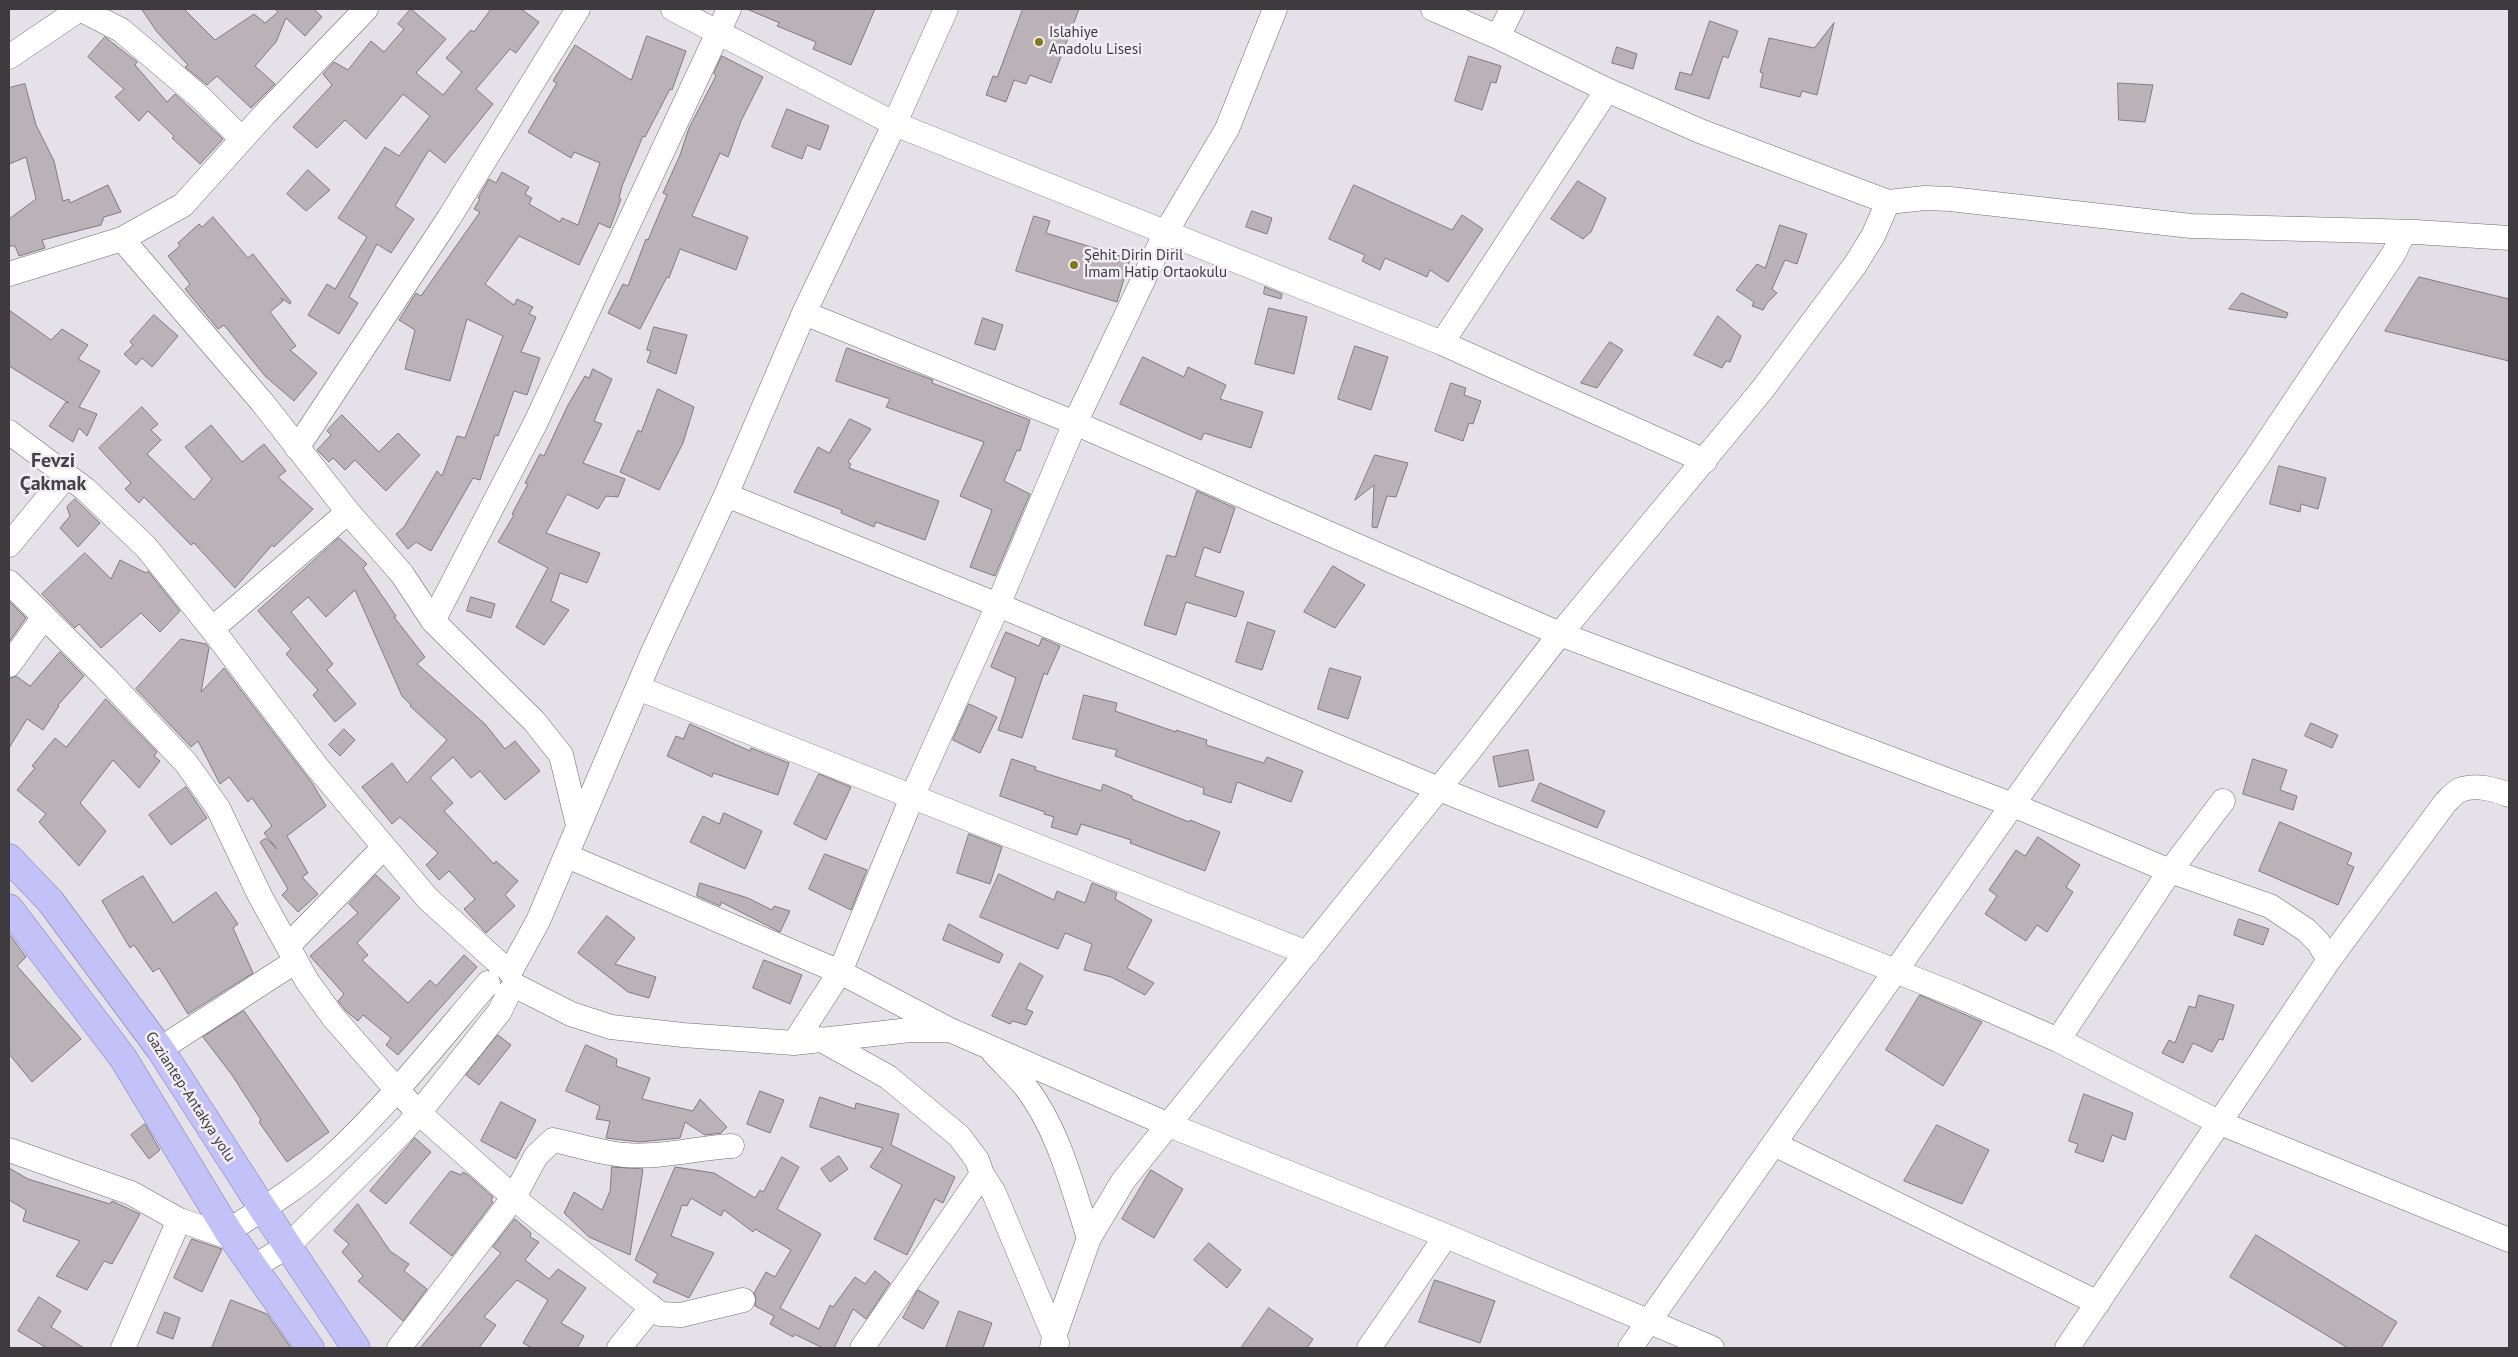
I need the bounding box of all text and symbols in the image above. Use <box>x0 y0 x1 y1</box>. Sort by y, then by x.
place label: Islahiye Anadolu Lisesi <box>1049 24 1142 59</box>
marker: Islahiye Anadolu Lisesi <box>1033 36 1045 48</box>
place label: Şehit Dirin Diril İmam Hatip Ortaokulu <box>1084 247 1227 282</box>
marker: Şehit Dirin Diril İmam Hatip Ortaokulu <box>1068 259 1080 271</box>
district label: Fevzi Çakmak <box>20 449 86 496</box>
street label: Gaziantep-Antakya yolu <box>141 1029 239 1165</box>

